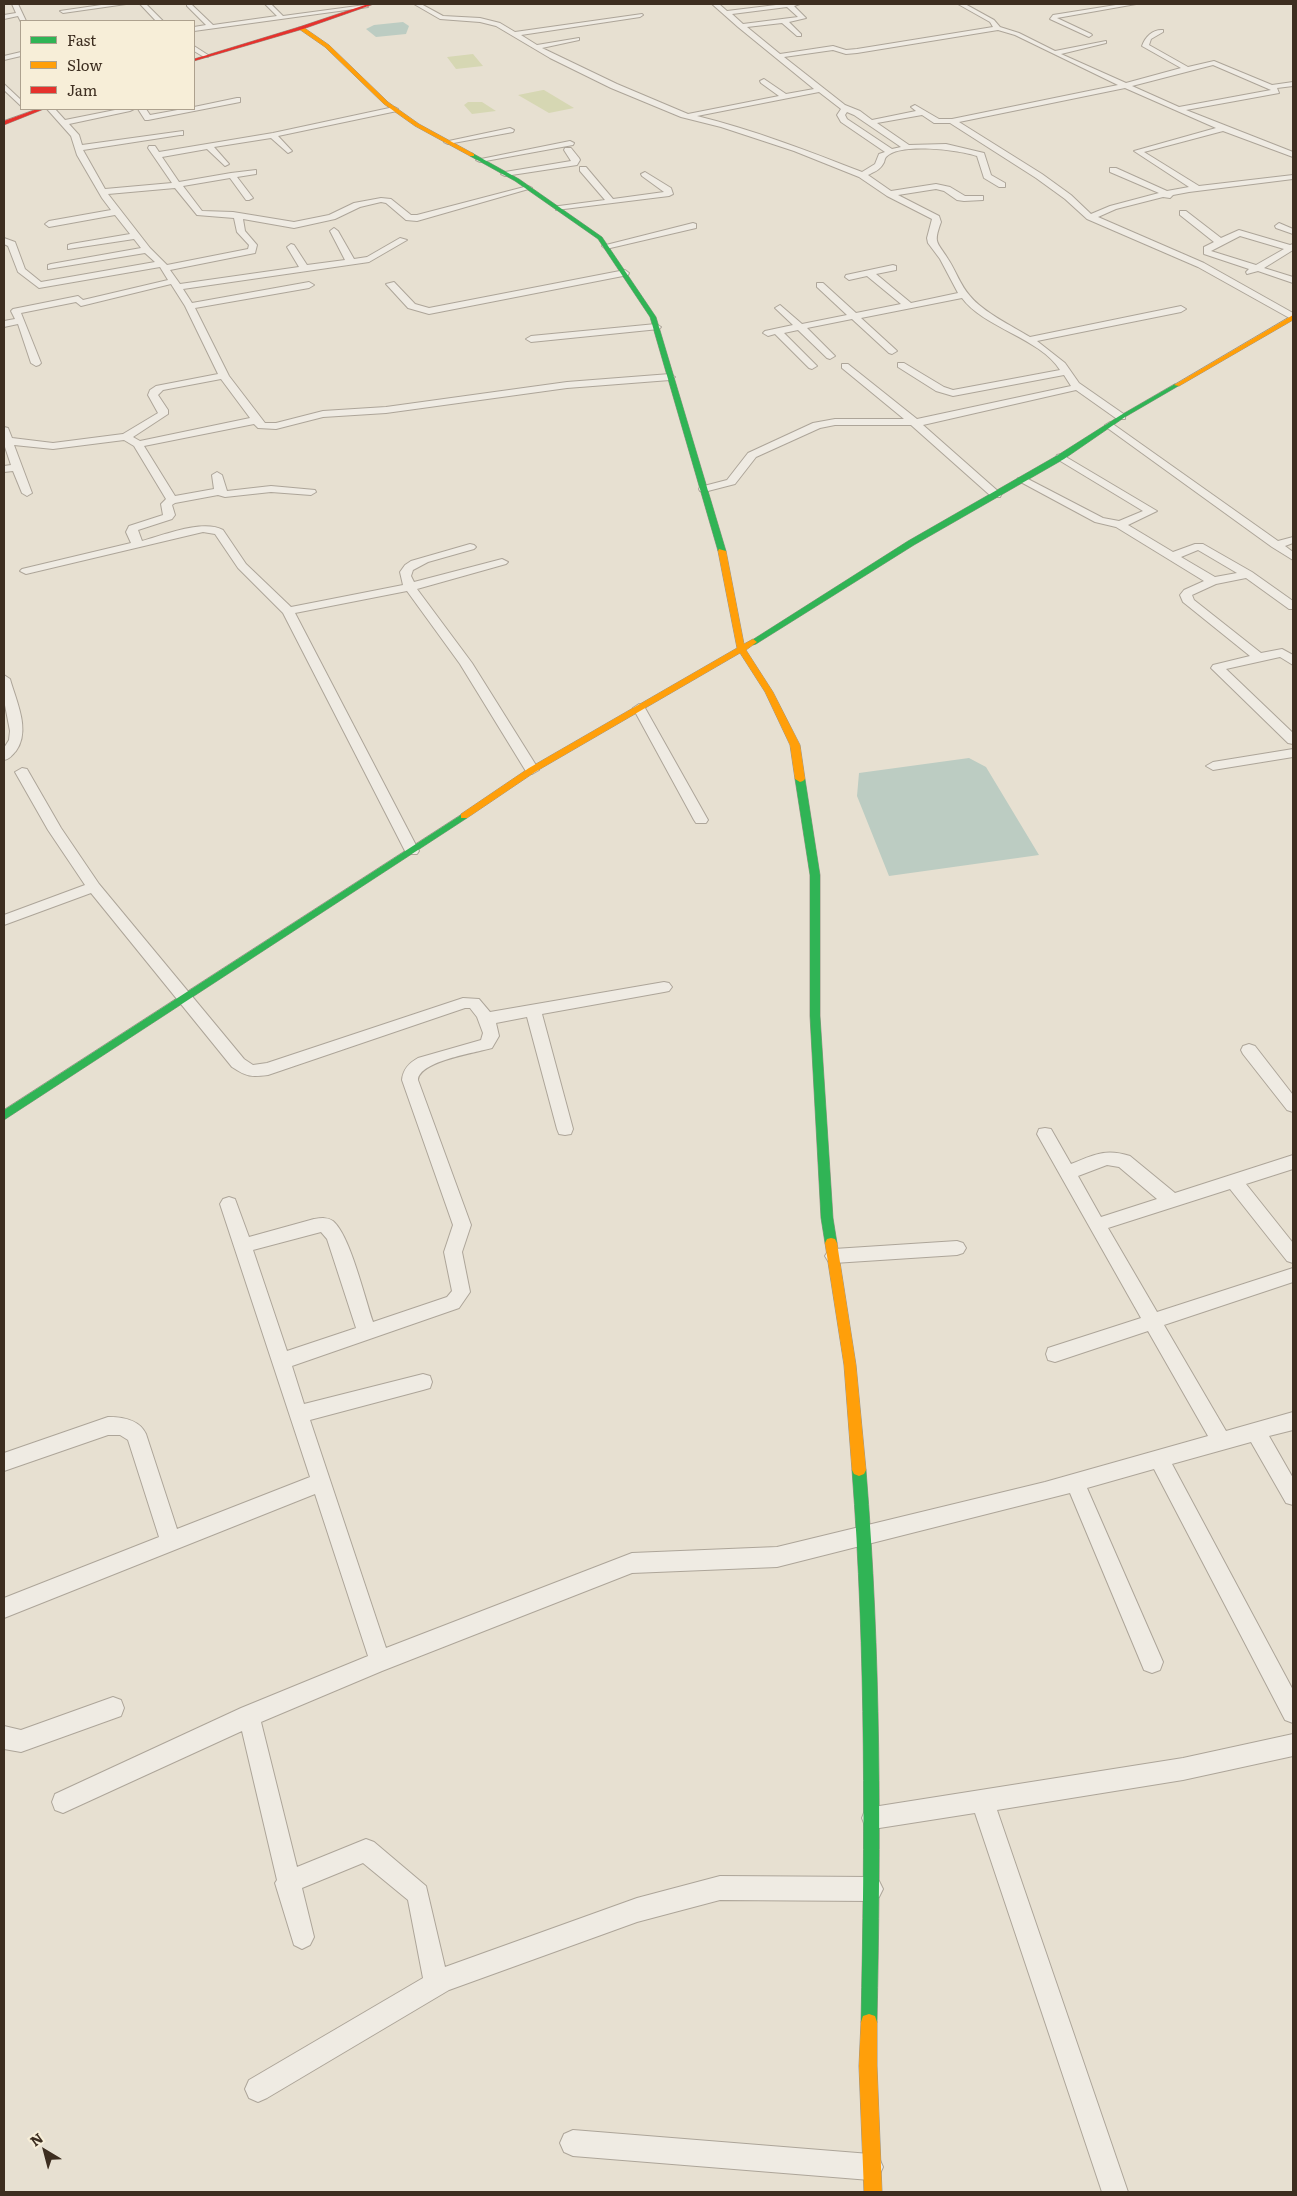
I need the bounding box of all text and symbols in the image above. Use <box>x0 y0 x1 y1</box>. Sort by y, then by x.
legend <box>20 20 195 110</box>
text: Fast <box>67 28 96 51</box>
text: Slow <box>67 53 102 76</box>
text: Jam <box>67 78 97 101</box>
north arrow <box>20 2126 70 2176</box>
text: N <box>25 2127 47 2151</box>

